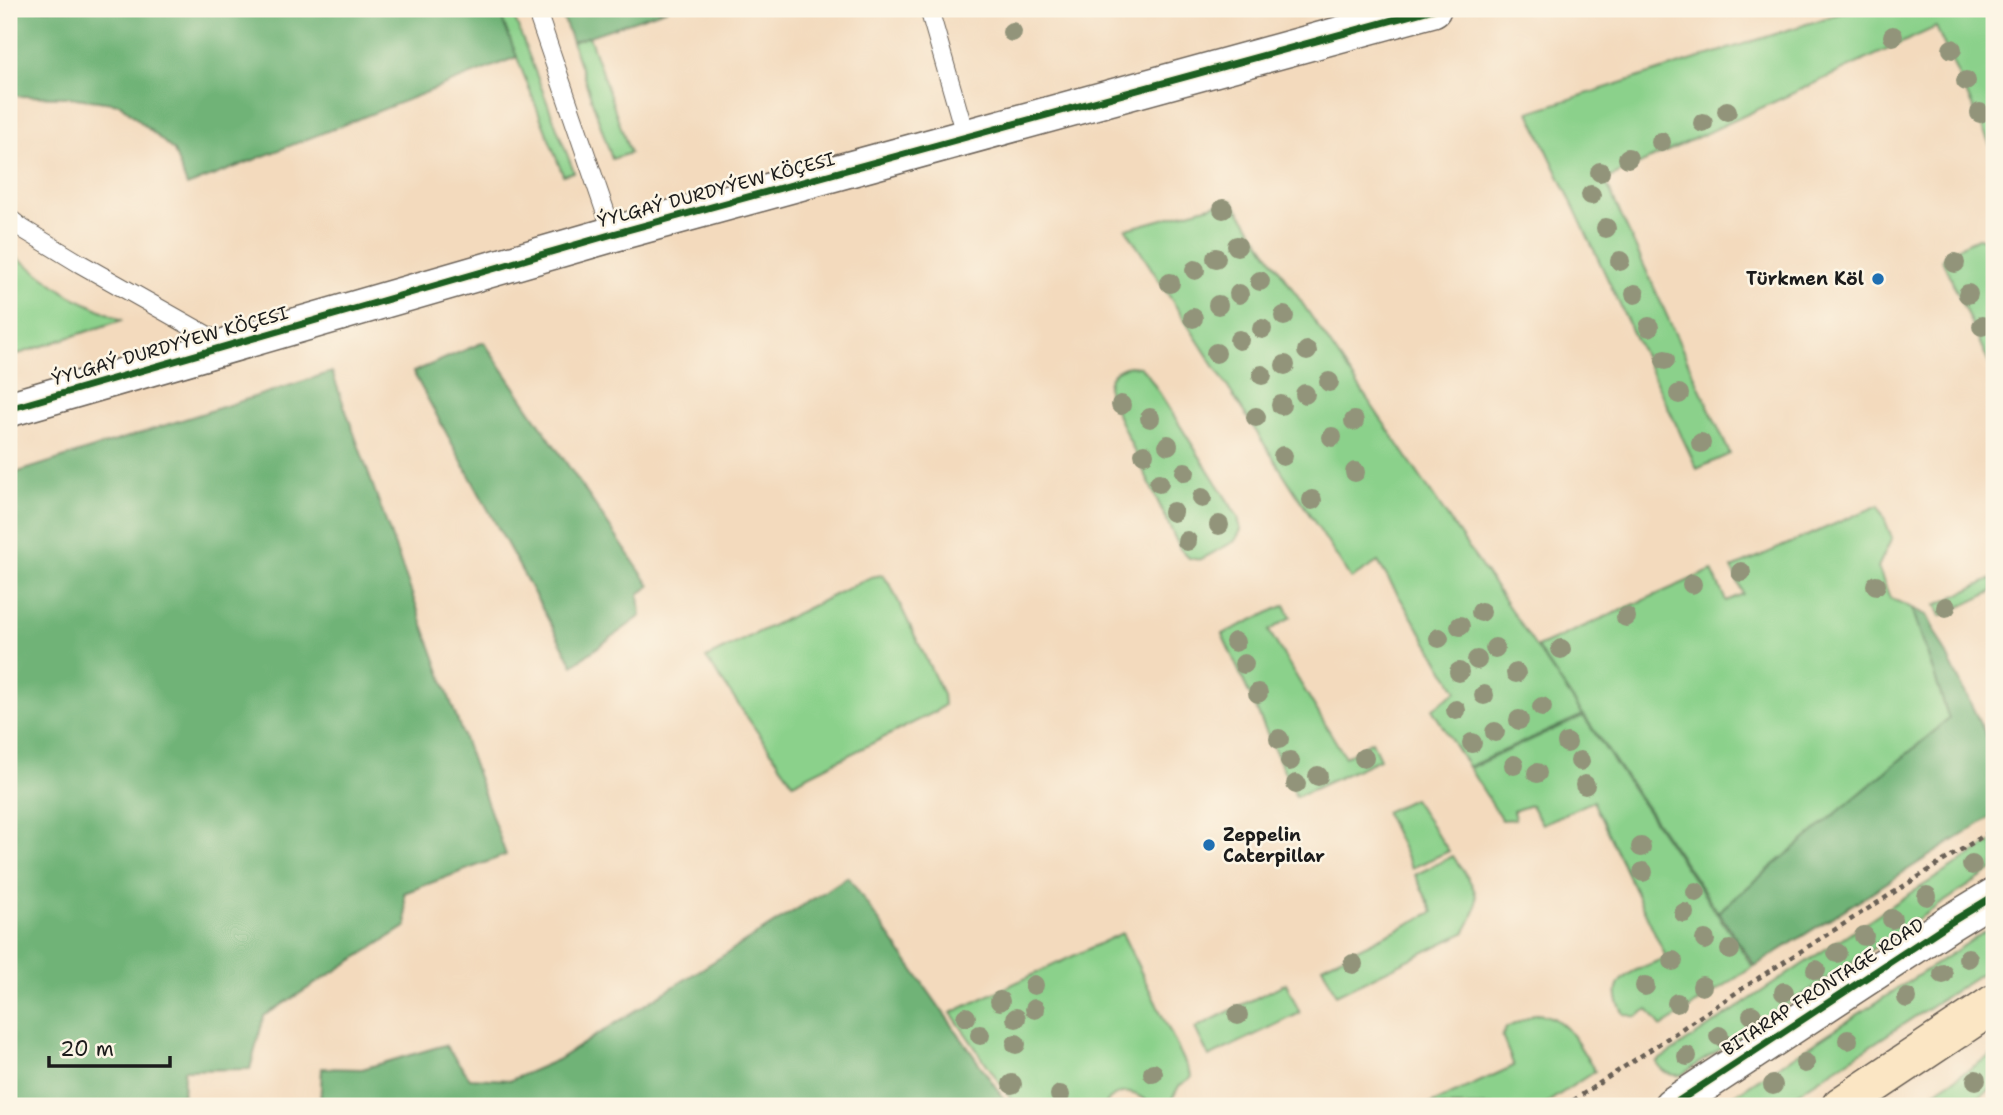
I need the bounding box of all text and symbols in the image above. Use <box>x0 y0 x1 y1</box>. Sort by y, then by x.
street label: ÝYLGAÝ DURDYÝEW KÖÇESI <box>595 147 837 233</box>
place label: Türkmen Köl <box>1746 267 1864 291</box>
marker: Türkmen Köl <box>1870 271 1886 287</box>
street label: ÝYLGAÝ DURDYÝEW KÖÇESI <box>49 301 291 391</box>
place label: Zeppelin Caterpillar <box>1223 823 1325 868</box>
marker: Zeppelin Caterpillar <box>1201 837 1217 853</box>
street label: BITARAP FRONTAGE ROAD <box>1717 913 1929 1061</box>
scale bar <box>49 1024 170 1068</box>
text: 20 m <box>60 1035 114 1063</box>

